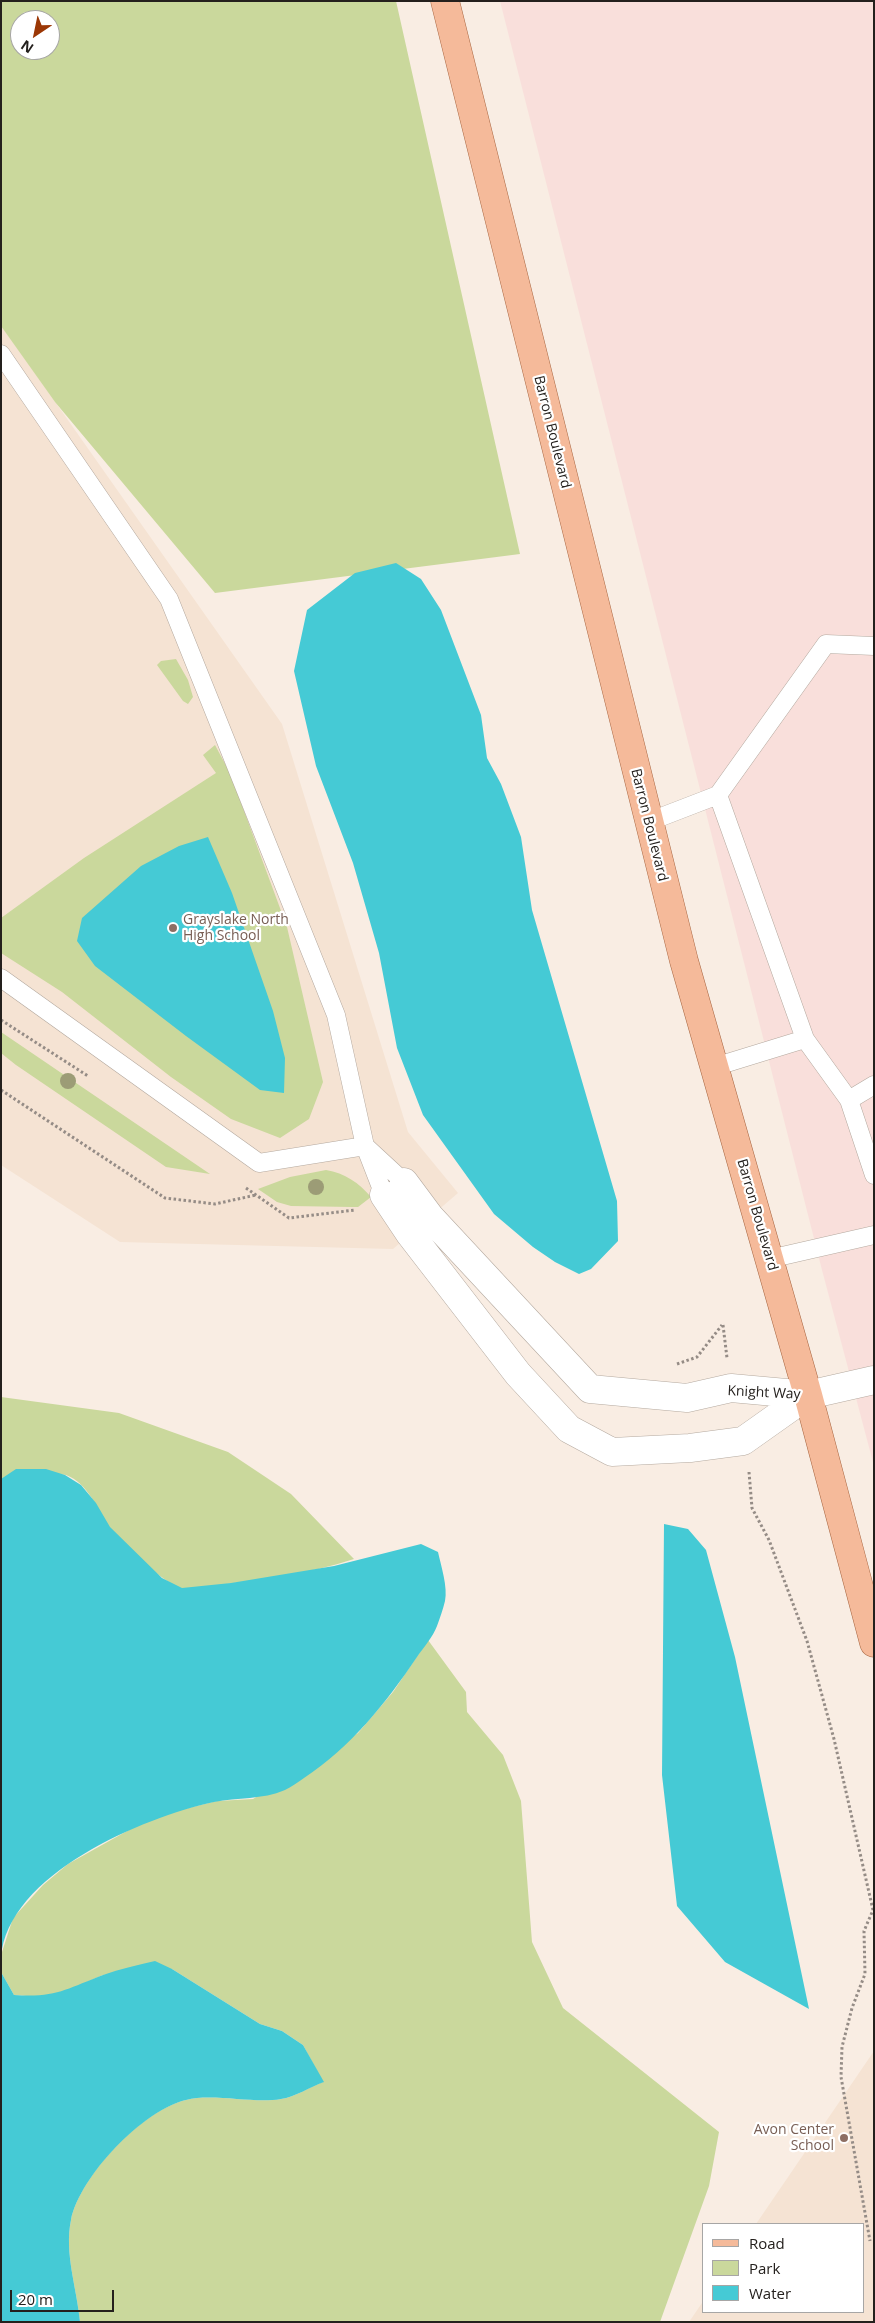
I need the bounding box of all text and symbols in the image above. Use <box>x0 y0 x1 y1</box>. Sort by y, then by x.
north arrow <box>10 10 60 60</box>
text: N <box>17 36 37 58</box>
street label: Barron Boulevard <box>530 374 574 490</box>
street label: Barron Boulevard <box>627 767 671 883</box>
place label: Grayslake North High School <box>183 912 289 944</box>
marker: Grayslake North High School <box>167 922 179 934</box>
street label: Barron Boulevard <box>733 1157 781 1273</box>
street label: Knight Way <box>727 1383 801 1403</box>
place label: Avon Center School <box>754 2122 834 2154</box>
marker: Avon Center School <box>838 2132 850 2144</box>
legend <box>702 2223 865 2313</box>
text: Road <box>749 2233 785 2253</box>
text: Park <box>749 2258 780 2278</box>
scale bar <box>12 2280 116 2312</box>
text: Water <box>749 2283 791 2303</box>
text: 20 m <box>18 2289 53 2309</box>

